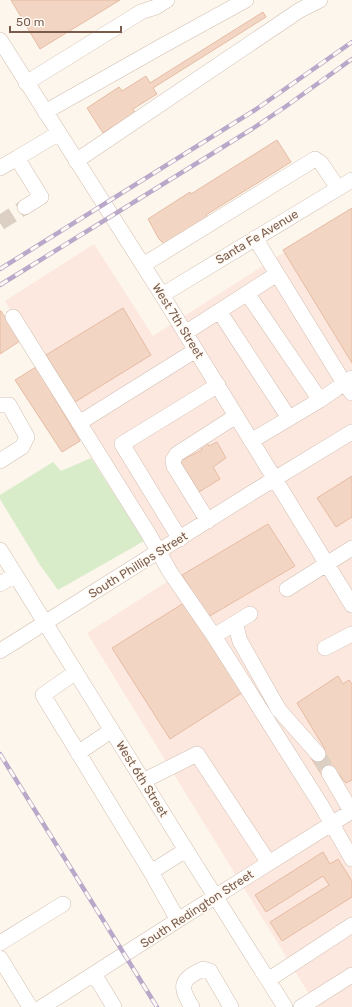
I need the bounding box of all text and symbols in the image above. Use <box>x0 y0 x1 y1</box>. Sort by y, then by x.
scale bar <box>10 8 121 34</box>
text: 50 m <box>16 15 44 29</box>
street label: Santa Fe Avenue <box>213 207 301 267</box>
street label: West 7th Street <box>149 281 207 361</box>
street label: South Phillips Street <box>86 529 190 601</box>
street label: West 6th Street <box>113 739 171 820</box>
street label: South Redington Street <box>138 867 256 951</box>

